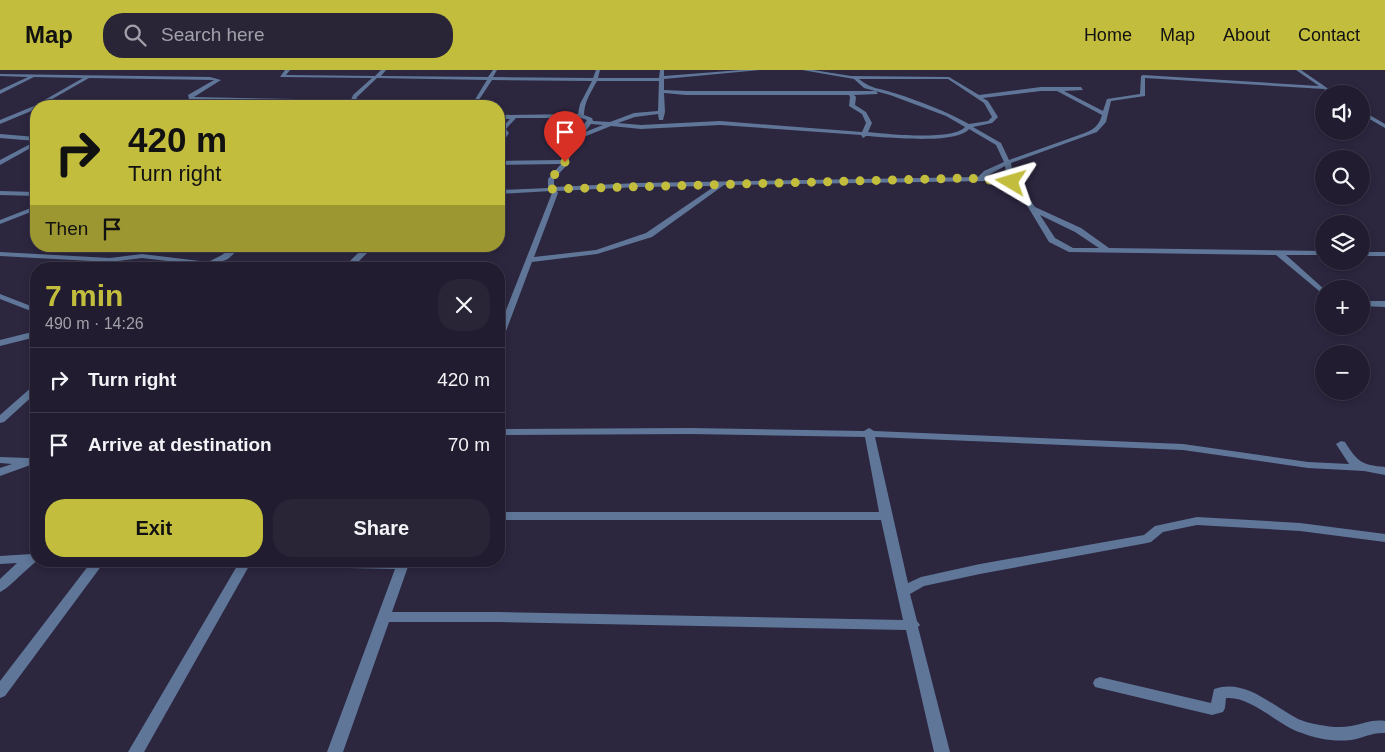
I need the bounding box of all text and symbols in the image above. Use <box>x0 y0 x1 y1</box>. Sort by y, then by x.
search box <box>103 13 453 58</box>
text: Map <box>25 21 73 48</box>
icon: search <box>121 21 149 49</box>
text: Search here <box>161 24 265 45</box>
text: Home <box>1084 25 1132 45</box>
text: Map <box>1160 25 1195 45</box>
text: About <box>1223 25 1270 45</box>
text: Contact <box>1298 25 1360 45</box>
map controls <box>1315 85 1370 400</box>
button: sound <box>1315 85 1370 140</box>
pin <box>544 111 586 162</box>
icon: arrive <box>551 118 579 146</box>
icon: right <box>45 120 110 185</box>
text: 420 m <box>128 120 227 159</box>
button: search <box>1315 150 1370 205</box>
position arrow <box>984 155 1036 207</box>
text: Turn right <box>128 161 221 186</box>
icon: arrive <box>98 215 126 243</box>
button: layers <box>1315 215 1370 270</box>
text: Then <box>45 218 88 239</box>
text: 7 min <box>45 279 123 312</box>
button: close <box>438 279 490 331</box>
button: + <box>1315 280 1370 335</box>
text: 490 m · 14:26 <box>45 315 144 332</box>
button: − <box>1315 345 1370 400</box>
icon: right <box>45 366 73 394</box>
text: Turn right <box>88 369 176 390</box>
text: 420 m <box>437 369 490 390</box>
icon: arrive <box>45 431 73 459</box>
text: Arrive at destination <box>88 434 272 455</box>
text: 70 m <box>448 434 490 455</box>
button: Exit <box>45 499 263 557</box>
button: Share <box>273 499 490 557</box>

